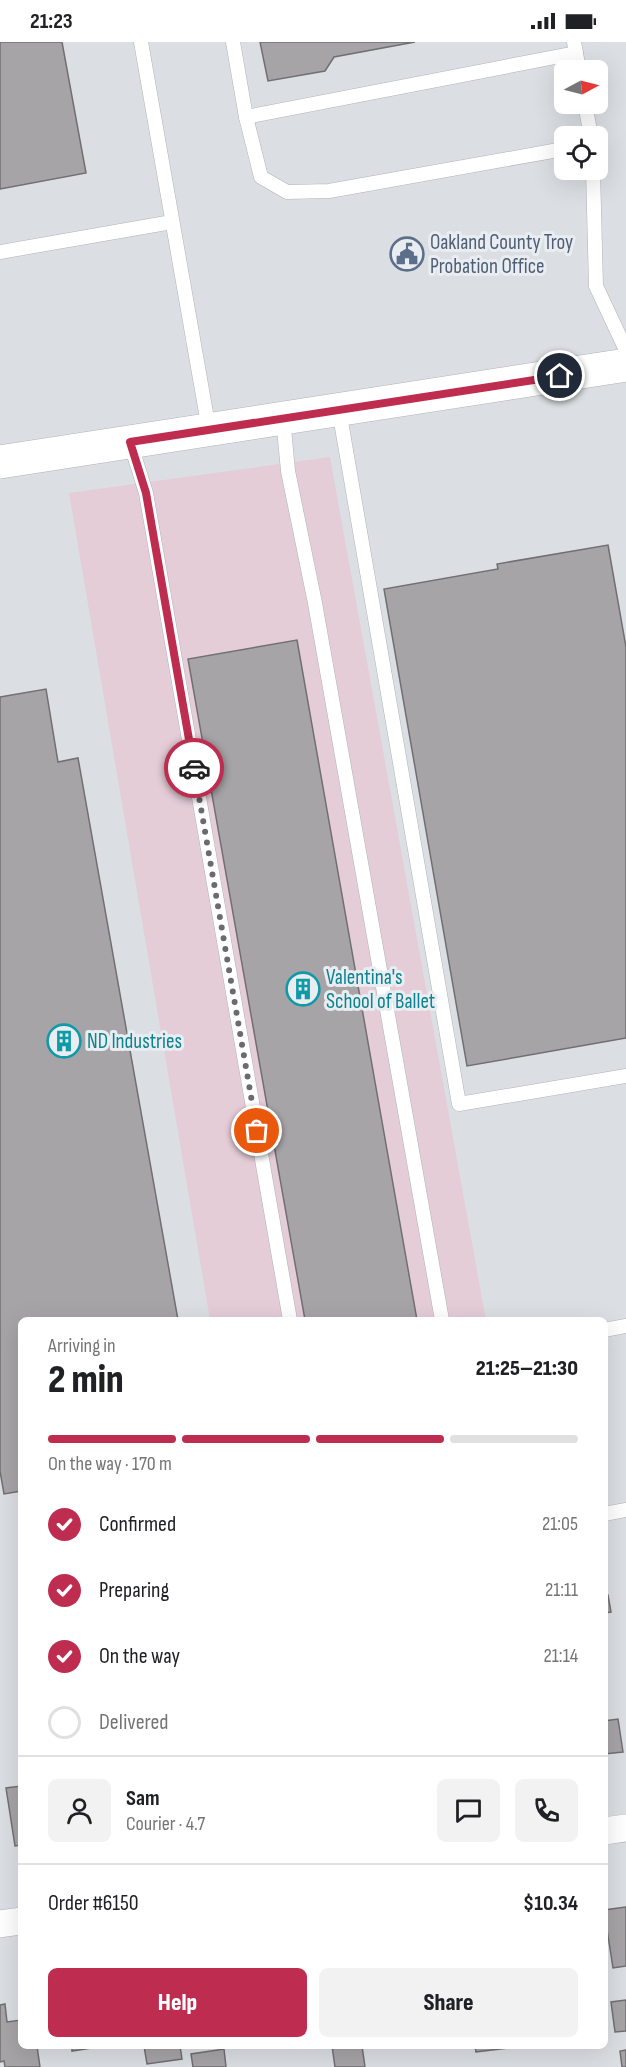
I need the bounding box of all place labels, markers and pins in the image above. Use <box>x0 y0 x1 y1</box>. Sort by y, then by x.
place label: Oakland County Troy Probation Office <box>430 230 573 279</box>
public building icon: Oakland County Troy Probation Office <box>389 236 425 272</box>
pin <box>534 350 585 401</box>
place label: Valentina's School of Ballet <box>326 965 435 1014</box>
building icon: Valentina's School of Ballet <box>285 971 321 1007</box>
building icon: ND Industries <box>46 1023 82 1059</box>
place label: ND Industries <box>87 1029 182 1054</box>
pin <box>231 1105 282 1156</box>

